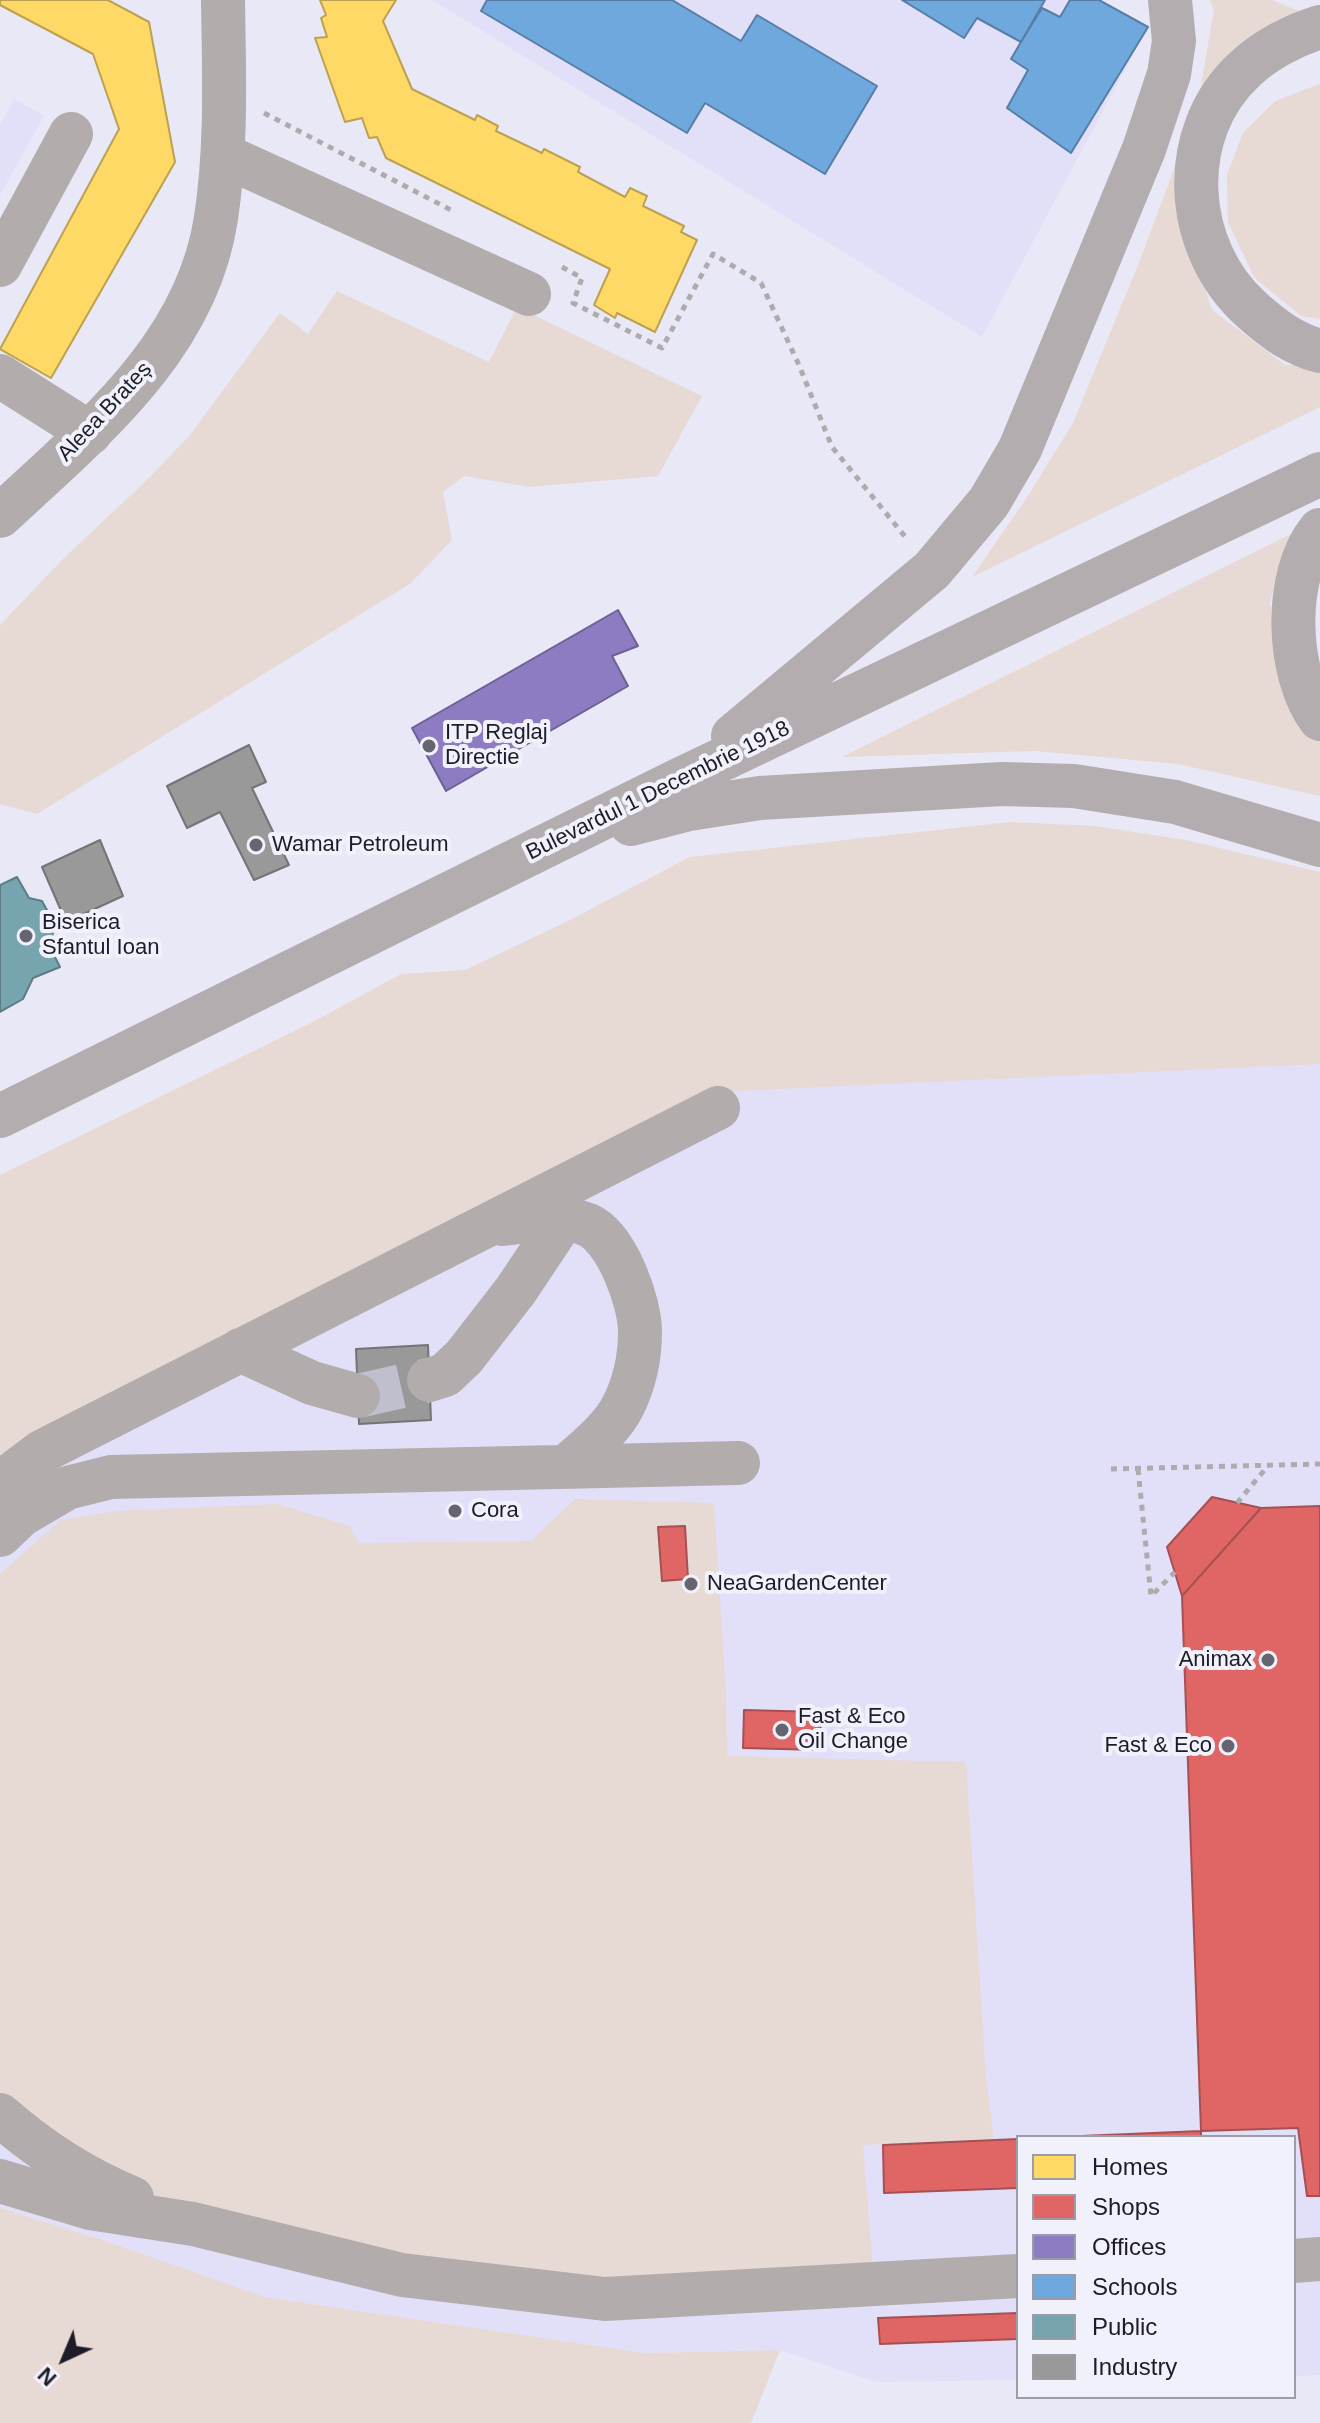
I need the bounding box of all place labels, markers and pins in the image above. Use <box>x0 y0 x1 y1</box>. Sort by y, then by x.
place label: ITP Reglaj Directie <box>445 720 548 772</box>
marker: ITP Reglaj Directie <box>420 737 438 755</box>
place label: Wamar Petroleum <box>272 832 448 858</box>
marker: Wamar Petroleum <box>247 836 265 854</box>
place label: Biserica Sfantul Ioan <box>42 910 159 962</box>
marker: Biserica Sfantul Ioan <box>17 927 35 945</box>
place label: Cora <box>471 1498 519 1524</box>
marker: Cora <box>446 1502 464 1520</box>
place label: NeaGardenCenter <box>707 1571 887 1597</box>
marker: NeaGardenCenter <box>682 1575 700 1593</box>
place label: Animax <box>1179 1647 1252 1673</box>
marker: Animax <box>1259 1651 1277 1669</box>
place label: Fast & Eco Oil Change <box>798 1704 908 1756</box>
marker: Fast & Eco Oil Change <box>773 1721 791 1739</box>
place label: Fast & Eco <box>1104 1733 1212 1759</box>
marker: Fast & Eco <box>1219 1737 1237 1755</box>

